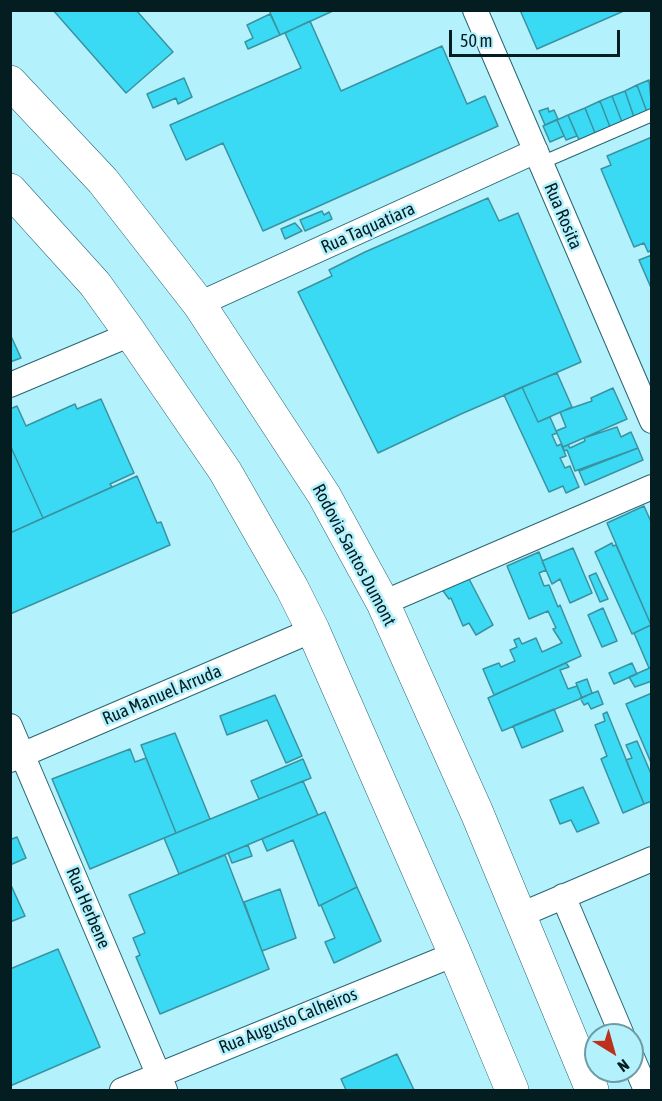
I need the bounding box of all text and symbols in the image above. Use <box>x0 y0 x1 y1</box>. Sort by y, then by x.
scale bar <box>452 18 623 56</box>
text: 50 m <box>460 30 492 51</box>
street label: Rua Rosita <box>539 180 587 252</box>
street label: Rua Taquatiara <box>318 198 418 258</box>
street label: Rodovia Santos Dumont <box>307 480 401 630</box>
street label: Rua Manuel Arruda <box>99 660 225 730</box>
street label: Rua Herbene <box>61 864 115 952</box>
street label: Rua Augusto Calheiros <box>216 983 360 1059</box>
north arrow <box>584 1023 644 1083</box>
text: N <box>614 1056 633 1076</box>

